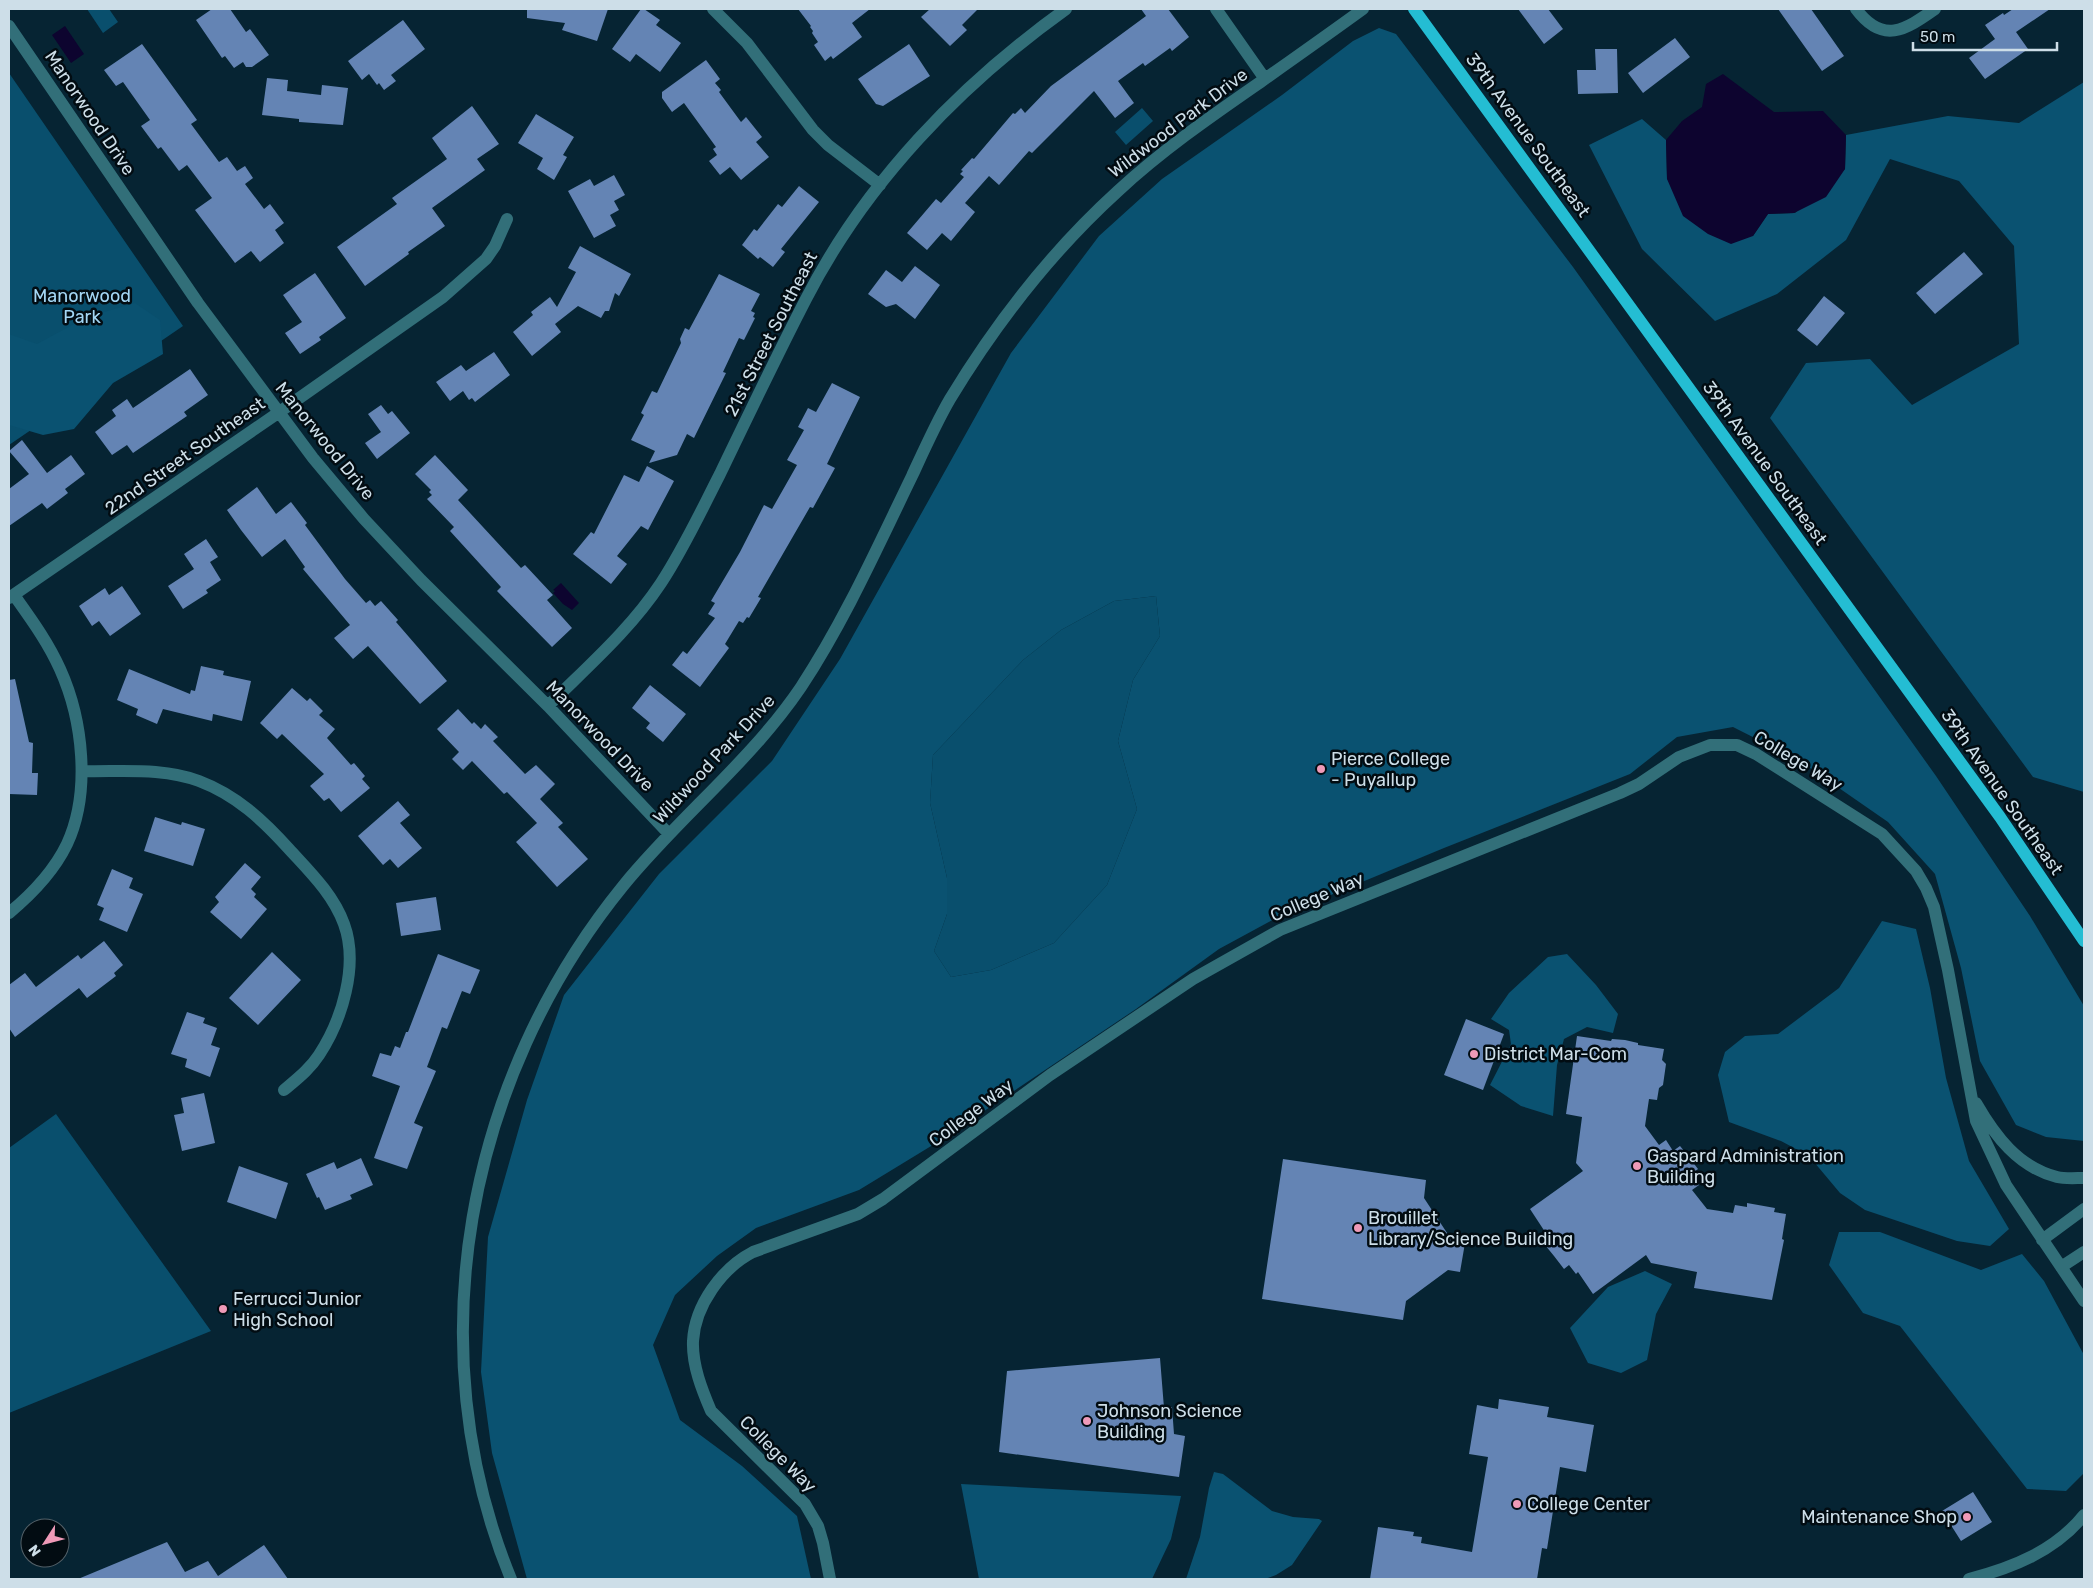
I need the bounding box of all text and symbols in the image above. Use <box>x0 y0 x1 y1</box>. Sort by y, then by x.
scale bar <box>1913 20 2057 52</box>
text: 50 m <box>1920 28 1955 46</box>
street label: Manorwood Drive <box>40 46 140 180</box>
street label: 39th Avenue Southeast <box>1461 49 1595 221</box>
street label: Wildwood Park Drive <box>1104 63 1252 183</box>
street label: 21st Street Southeast <box>720 248 822 420</box>
park label: Manorwood Park <box>33 285 131 328</box>
street label: Manorwood Drive <box>271 377 379 505</box>
street label: 39th Avenue Southeast <box>1698 377 1832 549</box>
street label: 22nd Street Southeast <box>101 392 269 520</box>
street label: Manorwood Drive <box>542 676 658 796</box>
street label: Wildwood Park Drive <box>648 690 780 828</box>
street label: 39th Avenue Southeast <box>1936 705 2068 879</box>
street label: College Way <box>1750 726 1846 796</box>
place label: Pierce College - Puyallup <box>1331 748 1450 791</box>
marker: Pierce College - Puyallup <box>1315 763 1327 775</box>
street label: College Way <box>1267 867 1367 927</box>
place label: District Mar-Com <box>1484 1043 1627 1065</box>
marker: District Mar-Com <box>1468 1048 1480 1060</box>
street label: College Way <box>925 1074 1018 1152</box>
place label: Gaspard Administration Building <box>1647 1145 1844 1188</box>
marker: Gaspard Administration Building <box>1631 1160 1643 1172</box>
place label: Brouillet Library/Science Building <box>1368 1207 1573 1250</box>
marker: Brouillet Library/Science Building <box>1352 1222 1364 1234</box>
place label: Ferrucci Junior High School <box>233 1288 361 1331</box>
marker: Ferrucci Junior High School <box>217 1303 229 1315</box>
place label: Johnson Science Building <box>1097 1400 1242 1443</box>
street label: College Way <box>735 1411 821 1497</box>
marker: Johnson Science Building <box>1081 1415 1093 1427</box>
place label: College Center <box>1527 1493 1650 1515</box>
marker: College Center <box>1511 1498 1523 1510</box>
place label: Maintenance Shop <box>1801 1506 1957 1528</box>
marker: Maintenance Shop <box>1961 1511 1973 1523</box>
north arrow <box>20 1518 70 1568</box>
text: N <box>25 1541 45 1559</box>

